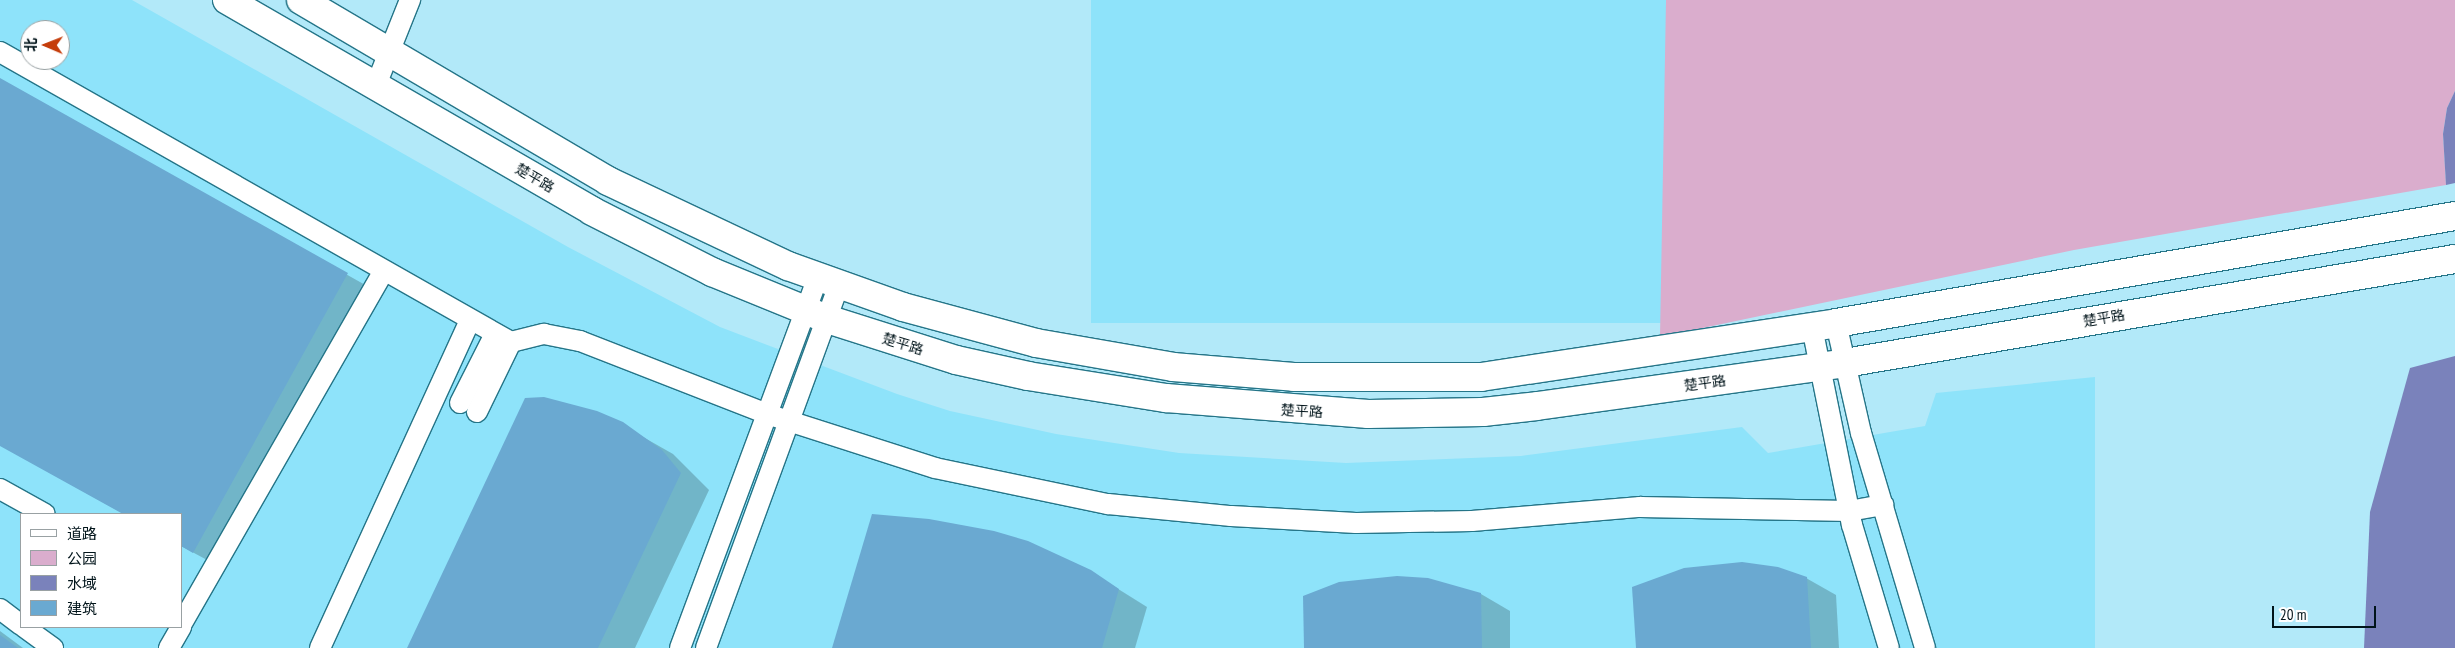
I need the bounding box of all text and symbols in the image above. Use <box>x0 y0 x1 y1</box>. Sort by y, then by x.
north arrow <box>20 20 70 70</box>
text: 北 <box>22 38 40 52</box>
street label: 楚平路 <box>513 160 557 196</box>
street label: 楚平路 <box>2082 306 2126 330</box>
street label: 楚平路 <box>880 330 926 358</box>
street label: 楚平路 <box>1683 372 1727 394</box>
street label: 楚平路 <box>1281 402 1323 420</box>
legend <box>20 513 182 628</box>
text: 道路 <box>67 524 97 543</box>
text: 公园 <box>67 549 97 568</box>
text: 水域 <box>67 574 97 593</box>
scale bar <box>2275 596 2379 628</box>
text: 建筑 <box>67 599 97 618</box>
text: 20 m <box>2280 605 2306 624</box>

